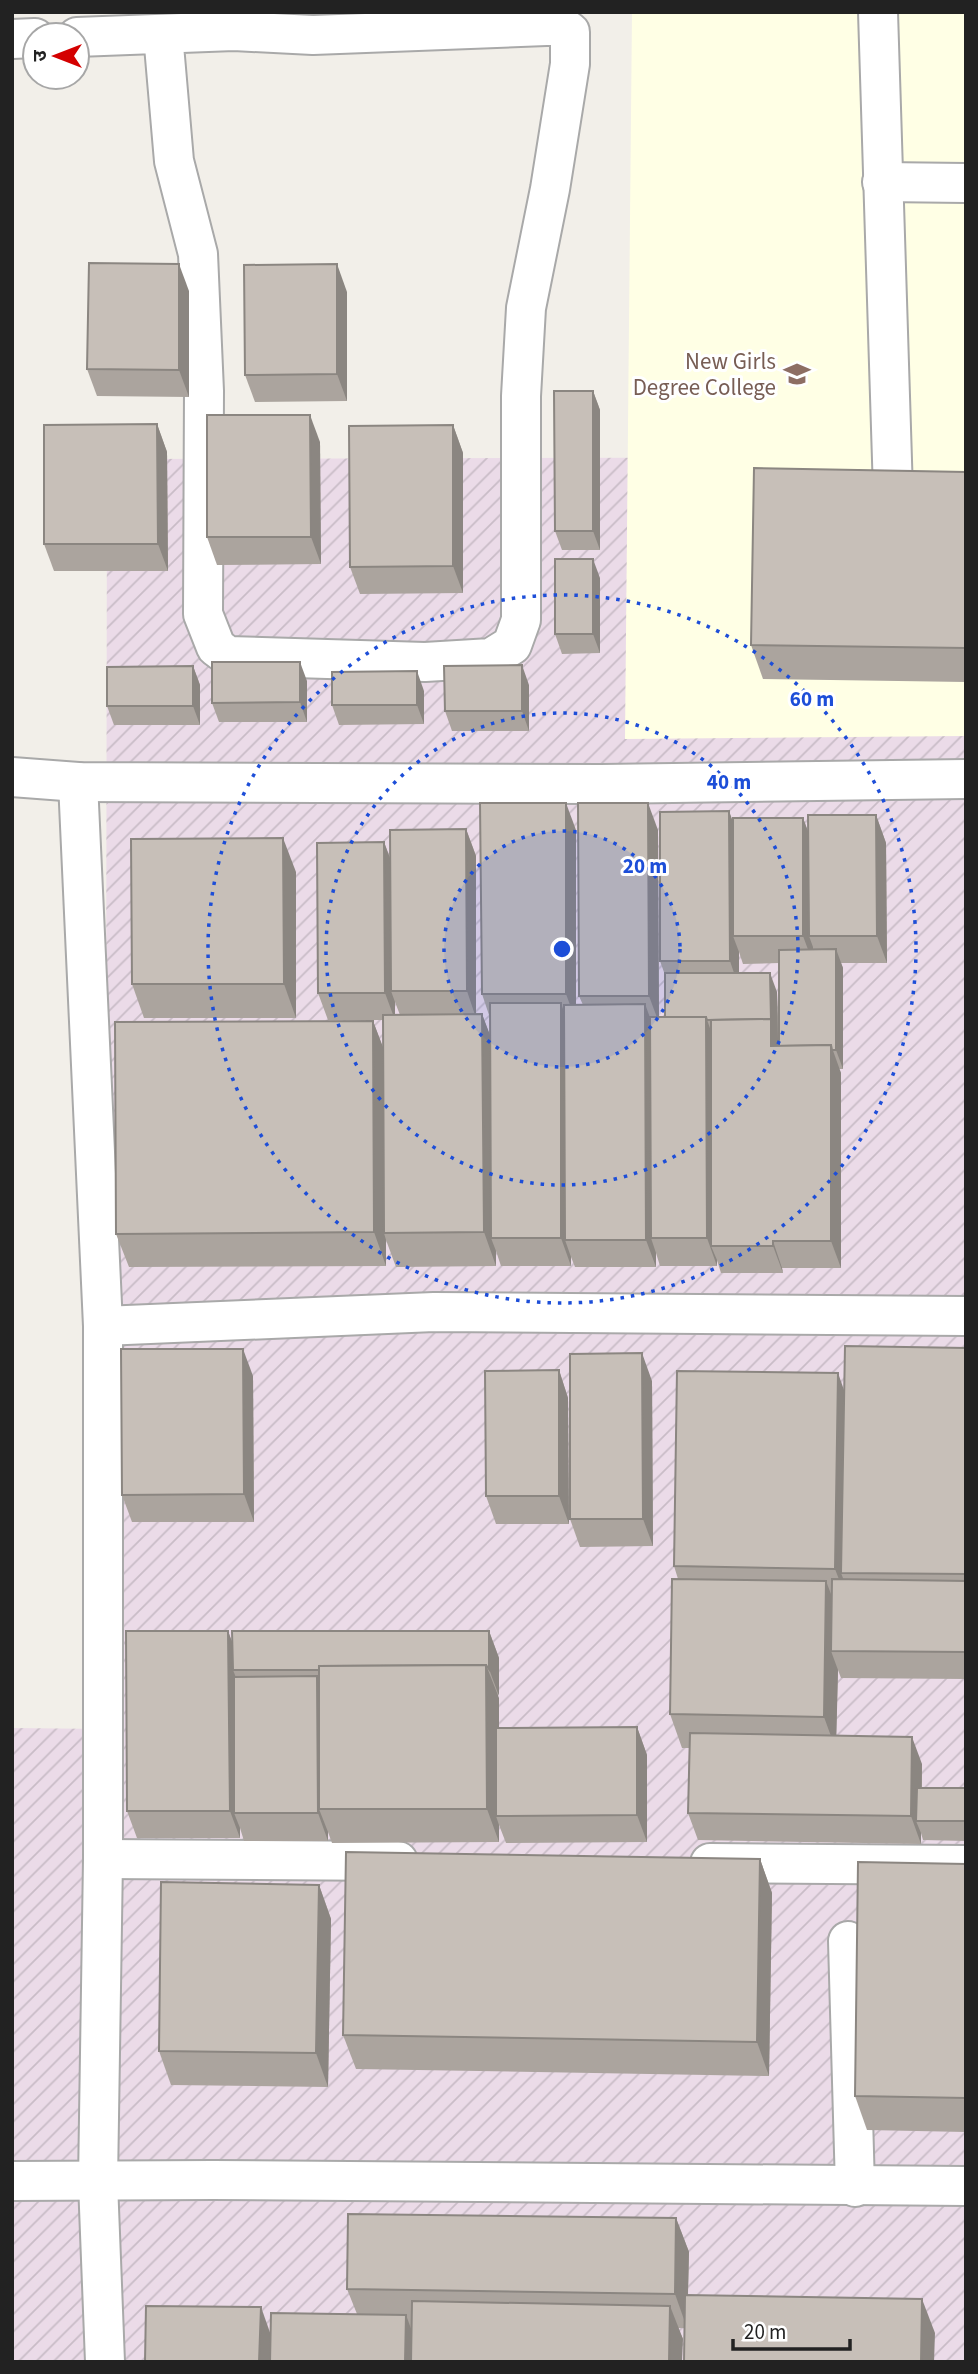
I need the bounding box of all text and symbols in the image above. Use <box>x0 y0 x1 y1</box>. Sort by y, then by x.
north arrow <box>21 21 91 91</box>
text: उ <box>27 50 54 62</box>
place label: New Girls Degree College <box>633 345 776 404</box>
school or university icon: New Girls Degree College <box>782 359 812 389</box>
text: 60 m <box>790 684 834 714</box>
text: 40 m <box>707 767 751 797</box>
text: 20 m <box>623 851 667 881</box>
centre of rings <box>550 937 574 961</box>
scale bar <box>733 2308 850 2352</box>
text: 20 m <box>744 2317 786 2347</box>

